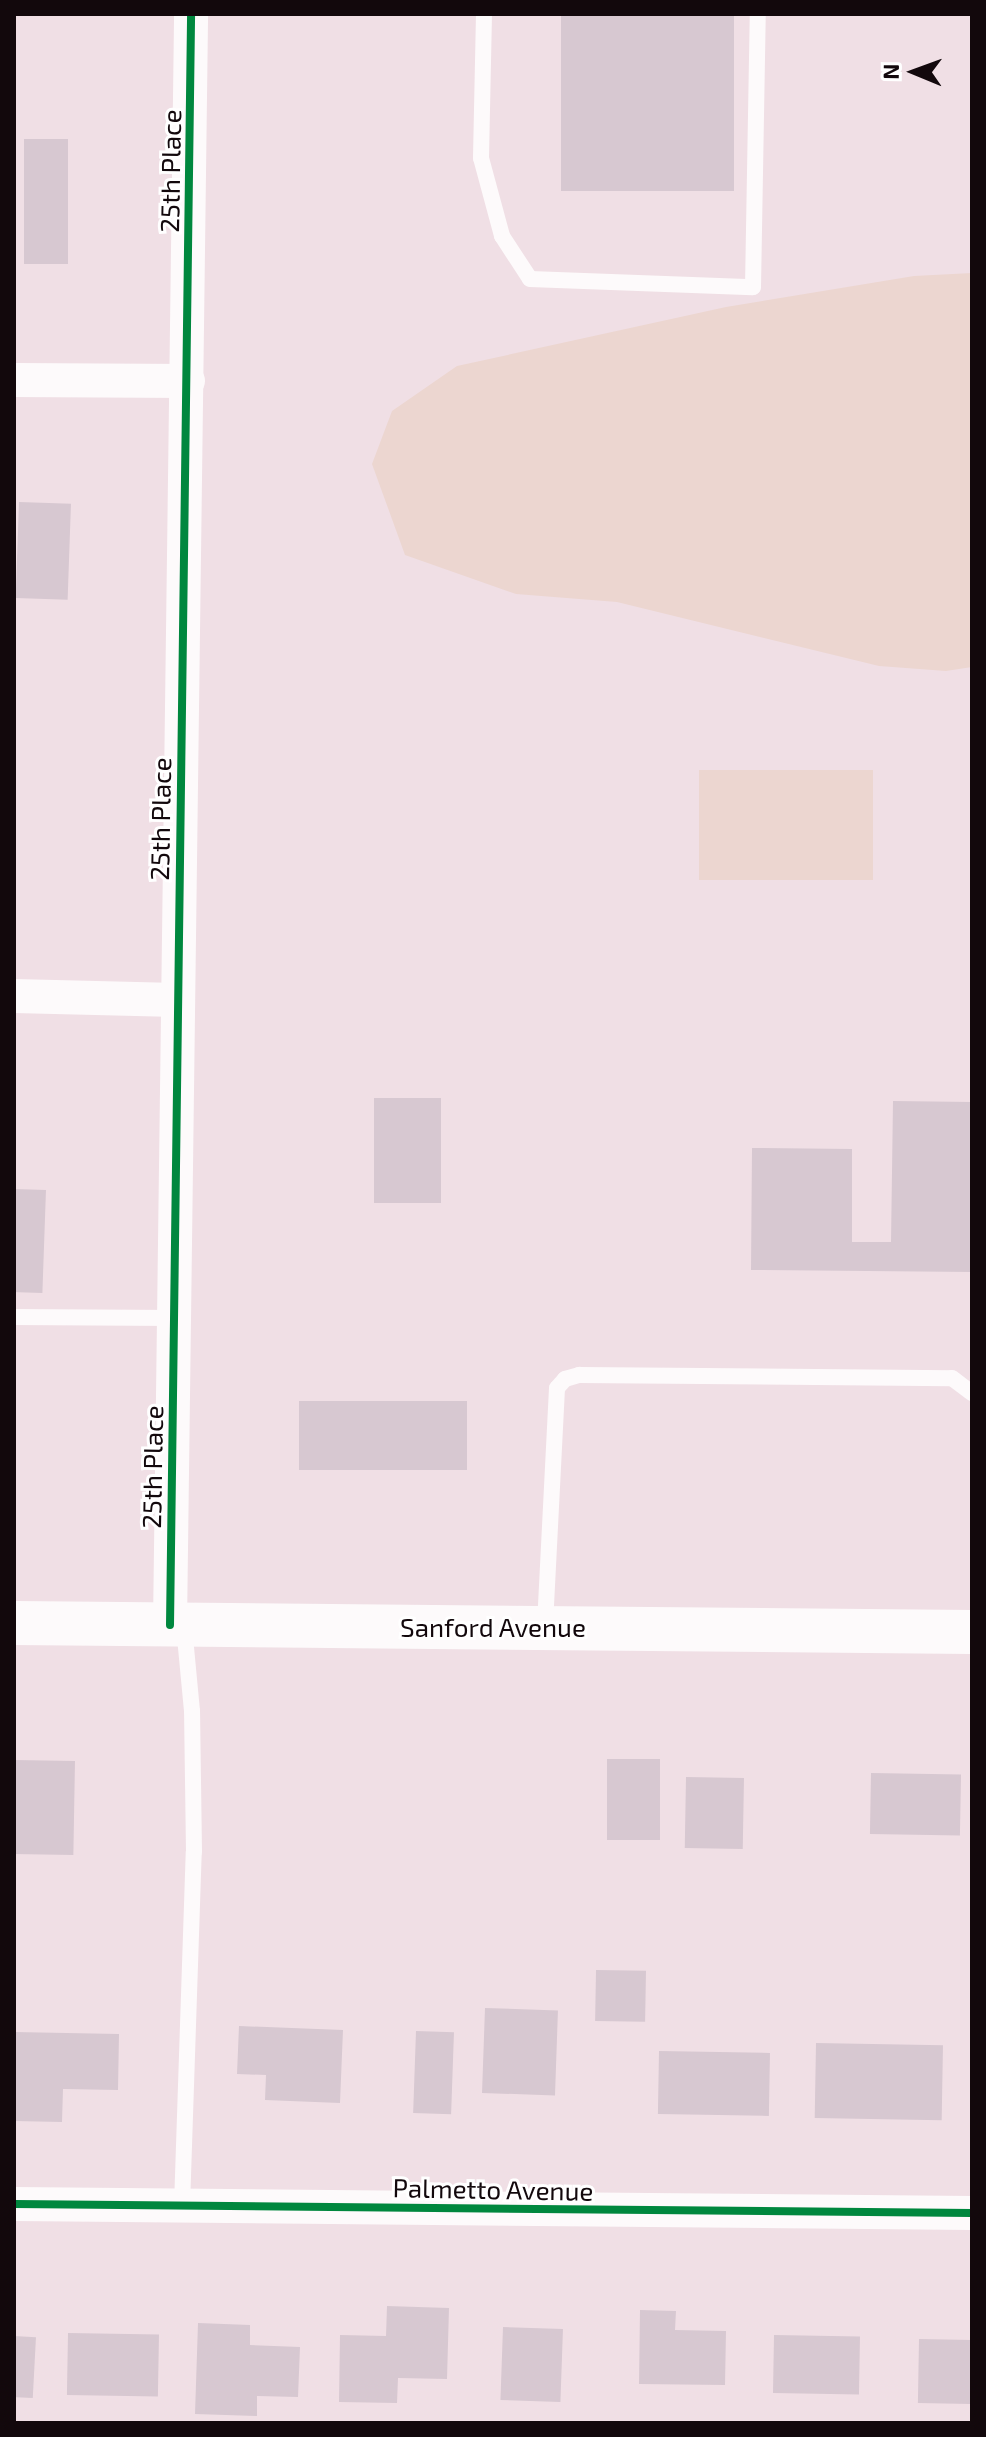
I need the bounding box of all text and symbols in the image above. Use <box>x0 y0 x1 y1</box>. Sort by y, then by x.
north arrow <box>874 32 954 112</box>
text: N <box>877 63 903 80</box>
street label: 25th Place <box>153 109 187 233</box>
street label: 25th Place <box>143 757 177 881</box>
street label: 25th Place <box>135 1405 169 1529</box>
street label: Sanford Avenue <box>400 1611 586 1643</box>
street label: Palmetto Avenue <box>392 2172 594 2206</box>

